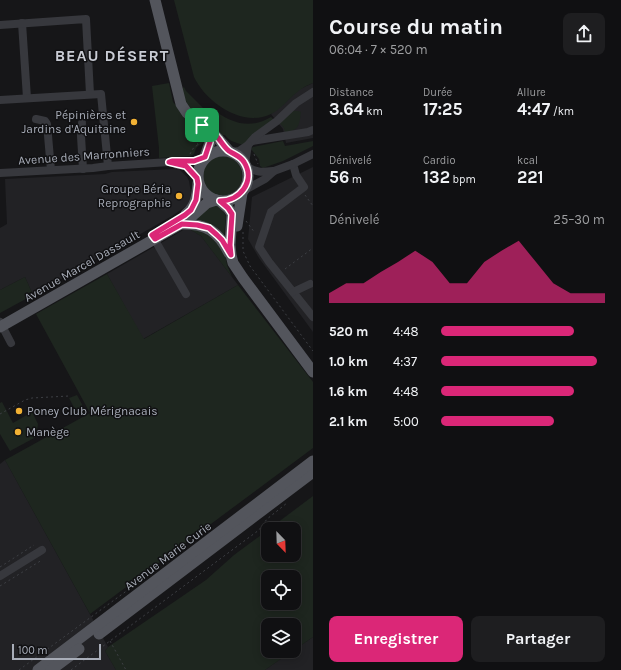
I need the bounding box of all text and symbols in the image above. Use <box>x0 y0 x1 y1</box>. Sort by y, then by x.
button: share <box>563 13 605 55</box>
text: Course du matin <box>329 14 503 40</box>
text: 06:04 · 7 × 520 m <box>329 42 428 57</box>
district label: BEAU DÉSERT <box>55 46 169 65</box>
text: Distance <box>329 86 373 99</box>
text: Durée <box>423 86 452 99</box>
text: Allure <box>517 86 546 99</box>
text: 3.64 <box>329 99 364 119</box>
text: 17:25 <box>423 99 462 119</box>
text: 4:47 <box>517 99 550 119</box>
text: km <box>364 105 383 118</box>
text: /km <box>550 105 574 118</box>
place label: Pépinières et Jardins d'Aquitaine <box>22 108 126 136</box>
pin <box>185 108 219 142</box>
icon: arrive <box>191 114 213 136</box>
marker: Pépinières et Jardins d'Aquitaine <box>129 117 139 127</box>
street label: Avenue des Marronniers <box>18 144 150 168</box>
text: Dénivelé <box>329 154 372 167</box>
text: Cardio <box>423 154 456 167</box>
text: kcal <box>517 154 538 167</box>
text: 56 <box>329 167 349 187</box>
text: 132 <box>423 167 450 187</box>
text: 221 <box>517 167 544 187</box>
text: m <box>349 173 362 186</box>
text: bpm <box>450 173 476 186</box>
place label: Groupe Béria Reprographie <box>98 182 171 210</box>
marker: Groupe Béria Reprographie <box>174 191 184 201</box>
text: Dénivelé <box>329 212 380 227</box>
text: 25–30 m <box>553 212 605 227</box>
street label: Avenue Marcel Dassault <box>22 227 143 305</box>
text: 520 m <box>329 324 368 339</box>
text: 4:48 <box>393 324 419 339</box>
text: 1.0 km <box>329 354 368 369</box>
text: 4:37 <box>393 354 417 369</box>
text: 1.6 km <box>329 384 368 399</box>
text: 4:48 <box>393 384 419 399</box>
place label: Poney Club Mérignacais <box>27 404 158 418</box>
marker: Poney Club Mérignacais <box>14 406 24 416</box>
text: 2.1 km <box>329 414 368 429</box>
text: 5:00 <box>393 414 419 429</box>
place label: Manège <box>26 425 69 439</box>
marker: Manège <box>13 427 23 437</box>
street label: Avenue Marie Curie <box>122 519 214 593</box>
north arrow <box>261 522 301 562</box>
map controls <box>261 522 301 658</box>
button: locate <box>261 570 301 610</box>
button: Enregistrer <box>329 616 463 662</box>
button: Partager <box>471 616 605 662</box>
button: layers <box>261 618 301 658</box>
scale bar <box>12 642 101 661</box>
text: 100 m <box>18 644 48 657</box>

